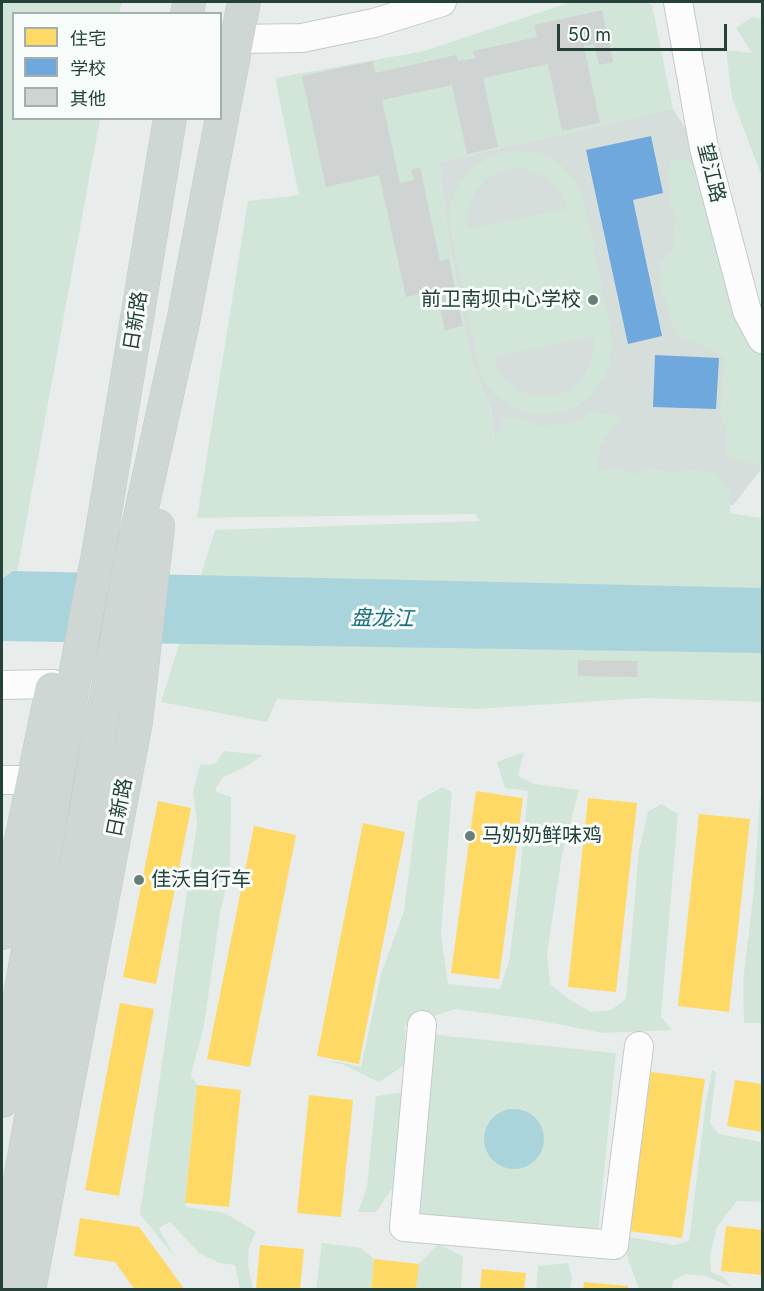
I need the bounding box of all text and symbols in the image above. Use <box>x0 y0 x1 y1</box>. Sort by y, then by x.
legend <box>12 12 222 120</box>
scale bar <box>560 12 730 50</box>
text: 50 m <box>568 24 611 45</box>
text: 住宅 <box>70 28 106 49</box>
text: 学校 <box>70 58 106 79</box>
text: 其他 <box>70 88 106 109</box>
street label: 望江路 <box>692 141 730 205</box>
place label: 前卫南坝中心学校 <box>421 288 581 312</box>
street label: 日新路 <box>119 289 153 353</box>
marker: 前卫南坝中心学校 <box>586 293 600 307</box>
water label: 盘龙江 <box>350 606 414 632</box>
street label: 日新路 <box>102 776 138 840</box>
place label: 马奶奶鲜味鸡 <box>482 824 602 848</box>
marker: 马奶奶鲜味鸡 <box>463 829 477 843</box>
place label: 佳沃自行车 <box>151 868 251 892</box>
marker: 佳沃自行车 <box>132 873 146 887</box>

